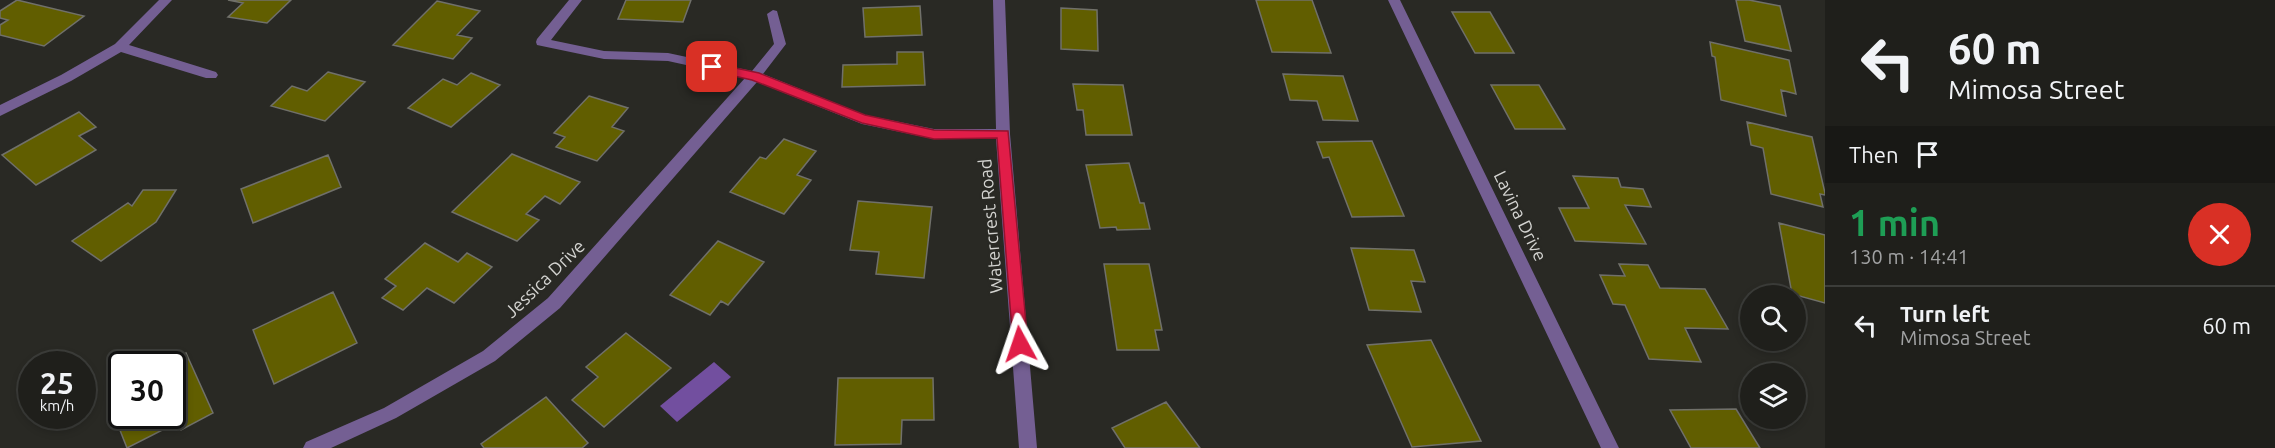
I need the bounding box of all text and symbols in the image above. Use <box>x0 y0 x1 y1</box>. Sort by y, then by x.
icon: left <box>1849 24 1927 102</box>
text: 60 m <box>1948 25 2042 72</box>
pin <box>686 41 737 92</box>
icon: arrive <box>695 50 728 83</box>
text: Mimosa Street <box>1948 74 2124 104</box>
icon: arrive <box>1911 138 1944 171</box>
text: Then <box>1849 142 1899 167</box>
street label: Watercrest Road <box>974 158 1006 294</box>
street label: Lavina Drive <box>1490 167 1551 264</box>
text: 1 min <box>1849 202 1940 243</box>
button: close <box>2188 203 2251 266</box>
street label: Jessica Drive <box>500 235 588 321</box>
text: 130 m · 14:41 <box>1849 245 1969 268</box>
map controls <box>1740 285 1806 429</box>
button: search <box>1740 285 1806 351</box>
text: Turn left <box>1900 301 1990 326</box>
icon: left <box>1849 309 1882 342</box>
position arrow <box>988 312 1052 376</box>
text: 60 m <box>2202 313 2251 338</box>
text: Mimosa Street <box>1900 326 2031 349</box>
speed limit sign: 30 <box>108 351 186 429</box>
button: layers <box>1740 363 1806 429</box>
text: 25 <box>40 366 74 400</box>
text: km/h <box>40 397 74 414</box>

